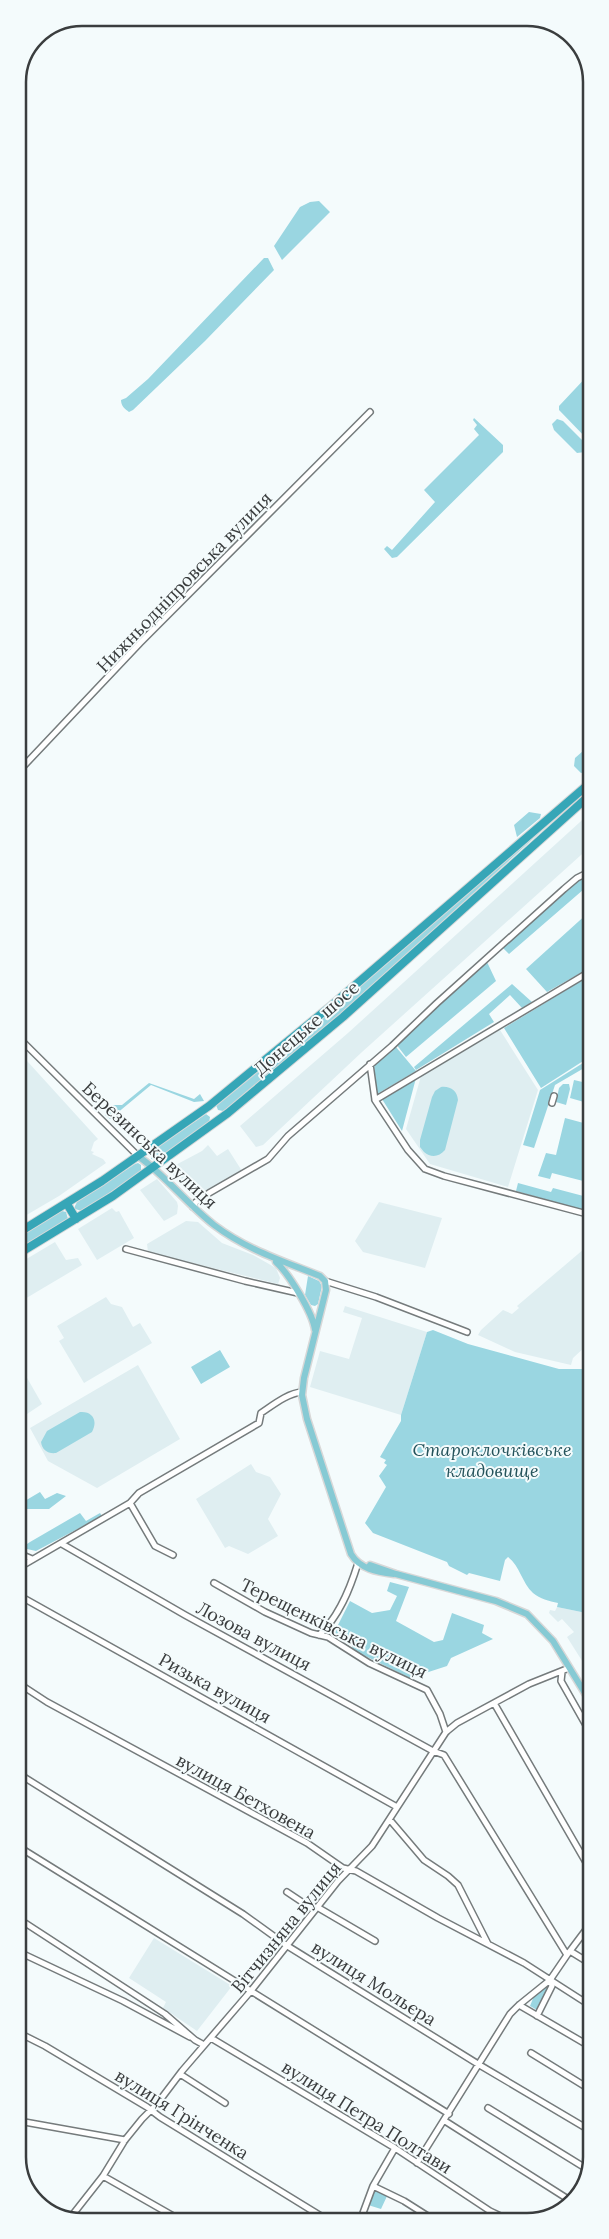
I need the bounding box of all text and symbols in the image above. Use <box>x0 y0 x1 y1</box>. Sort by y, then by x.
street label: Нижньодніпровська вулиця <box>91 487 277 677</box>
street label: Донецьке шосе <box>248 976 364 1080</box>
street label: Березинська вулиця <box>78 1076 222 1214</box>
park label: Староклочківське кладовище <box>412 1438 572 1482</box>
street label: Терещенківська вулиця <box>237 1573 431 1683</box>
street label: Лозова вулиця <box>193 1596 315 1676</box>
street label: Ризька вулиця <box>155 1648 275 1728</box>
street label: вулиця Бетховена <box>172 1748 320 1844</box>
street label: Вітчизняна вулиця <box>226 1857 346 1997</box>
street label: вулиця Мольєра <box>307 1935 441 2031</box>
street label: вулиця Петра Полтави <box>278 2055 456 2179</box>
street label: вулиця Грінченка <box>111 2064 253 2164</box>

